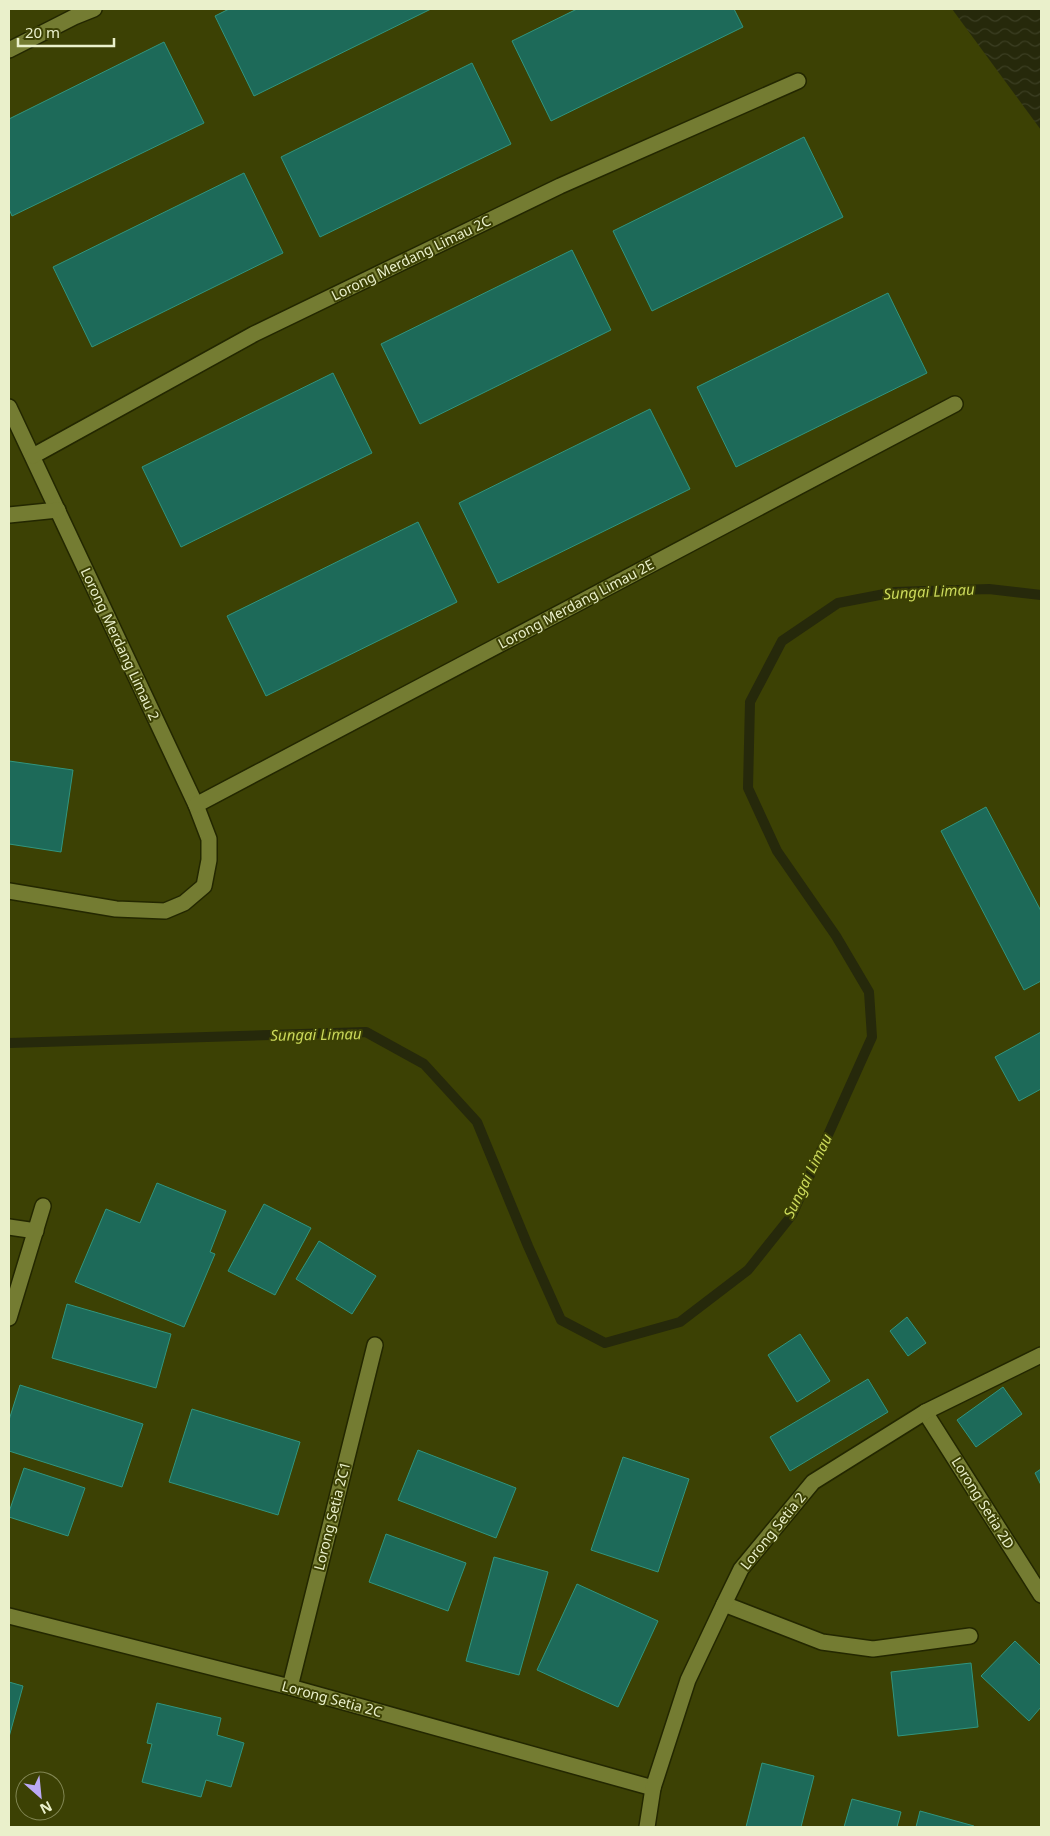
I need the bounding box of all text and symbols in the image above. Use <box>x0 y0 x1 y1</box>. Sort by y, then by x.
scale bar <box>18 15 114 47</box>
text: 20 m <box>25 22 60 42</box>
street label: Lorong Merdang Limau 2C <box>328 211 494 304</box>
street label: Lorong Merdang Limau 2E <box>494 554 657 653</box>
street label: Lorong Merdang Limau 2 <box>77 564 164 723</box>
water label: Sungai Limau <box>883 579 975 603</box>
water label: Sungai Limau <box>270 1023 362 1045</box>
water label: Sungai Limau <box>778 1130 836 1221</box>
street label: Lorong Setia 2D <box>948 1453 1019 1552</box>
street label: Lorong Setia 2C1 <box>309 1460 354 1572</box>
street label: Lorong Setia 2 <box>736 1488 810 1573</box>
street label: Lorong Setia 2C <box>280 1676 385 1721</box>
north arrow <box>15 1771 65 1821</box>
text: N <box>37 1797 56 1819</box>

